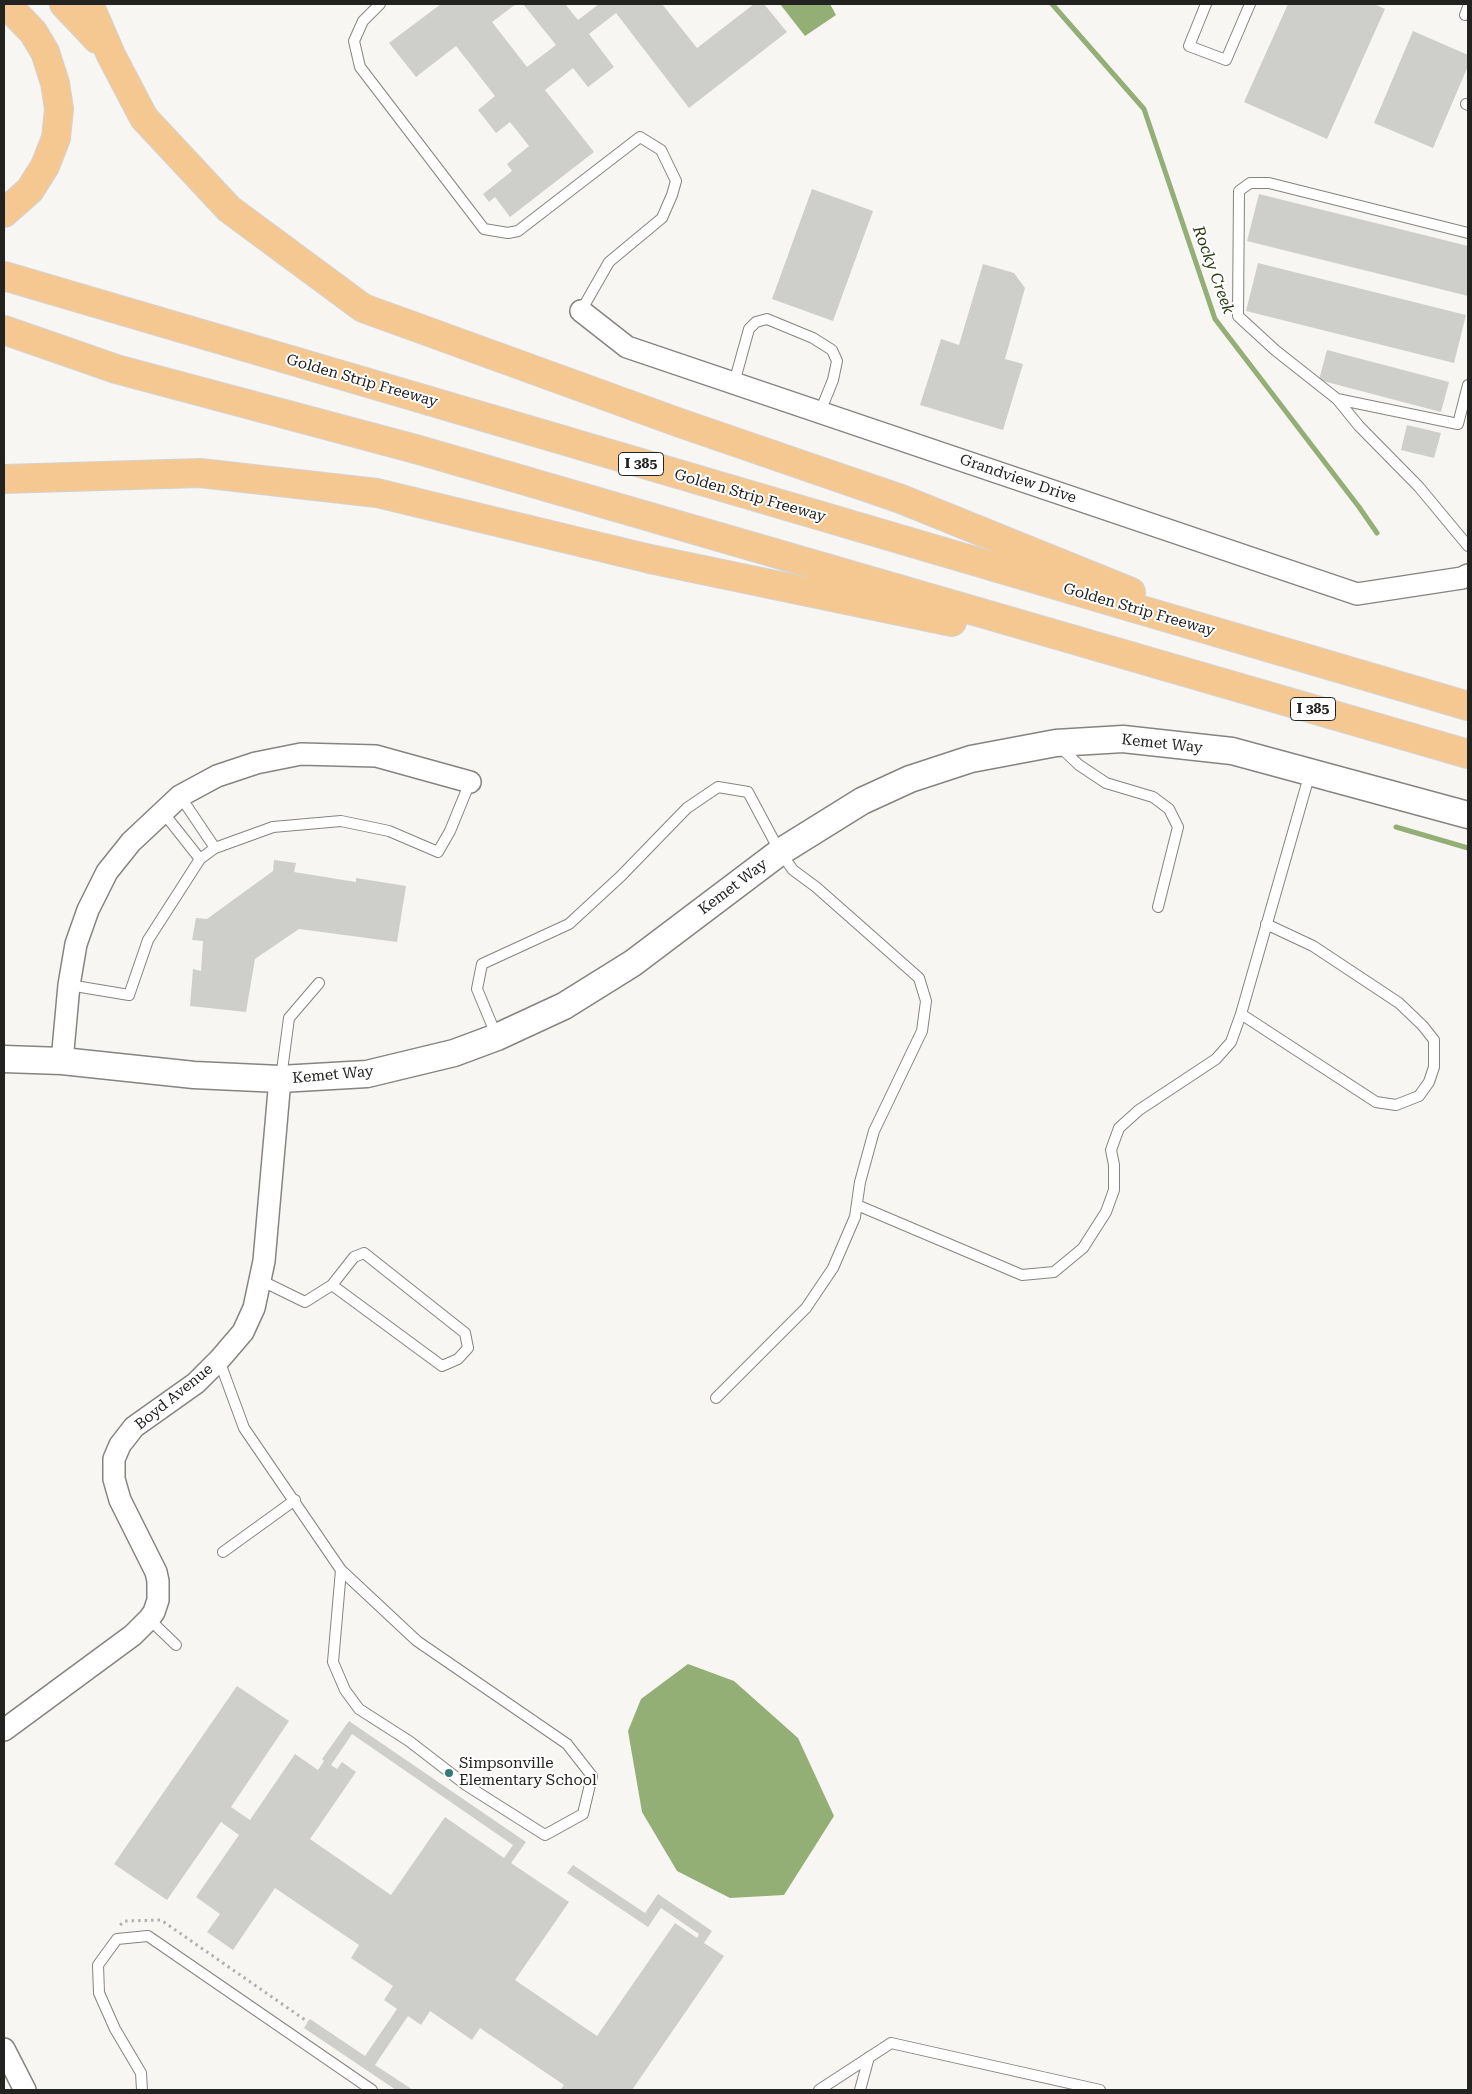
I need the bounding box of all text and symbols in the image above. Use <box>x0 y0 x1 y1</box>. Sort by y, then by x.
water label: Rocky Creek <box>1188 223 1238 317</box>
street label: Golden Strip Freeway <box>284 351 440 411</box>
street label: Grandview Drive <box>957 451 1079 507</box>
road number: I 385 <box>618 452 664 476</box>
street label: Golden Strip Freeway <box>672 466 828 526</box>
street label: Golden Strip Freeway <box>1061 580 1217 640</box>
road number: I 385 <box>1290 698 1336 721</box>
street label: Kemet Way <box>1121 731 1203 757</box>
street label: Kemet Way <box>695 855 771 919</box>
street label: Kemet Way <box>292 1062 374 1088</box>
street label: Boyd Avenue <box>132 1360 216 1434</box>
place label: Simpsonville Elementary School <box>459 1755 597 1790</box>
marker: Simpsonville Elementary School <box>443 1767 455 1779</box>

